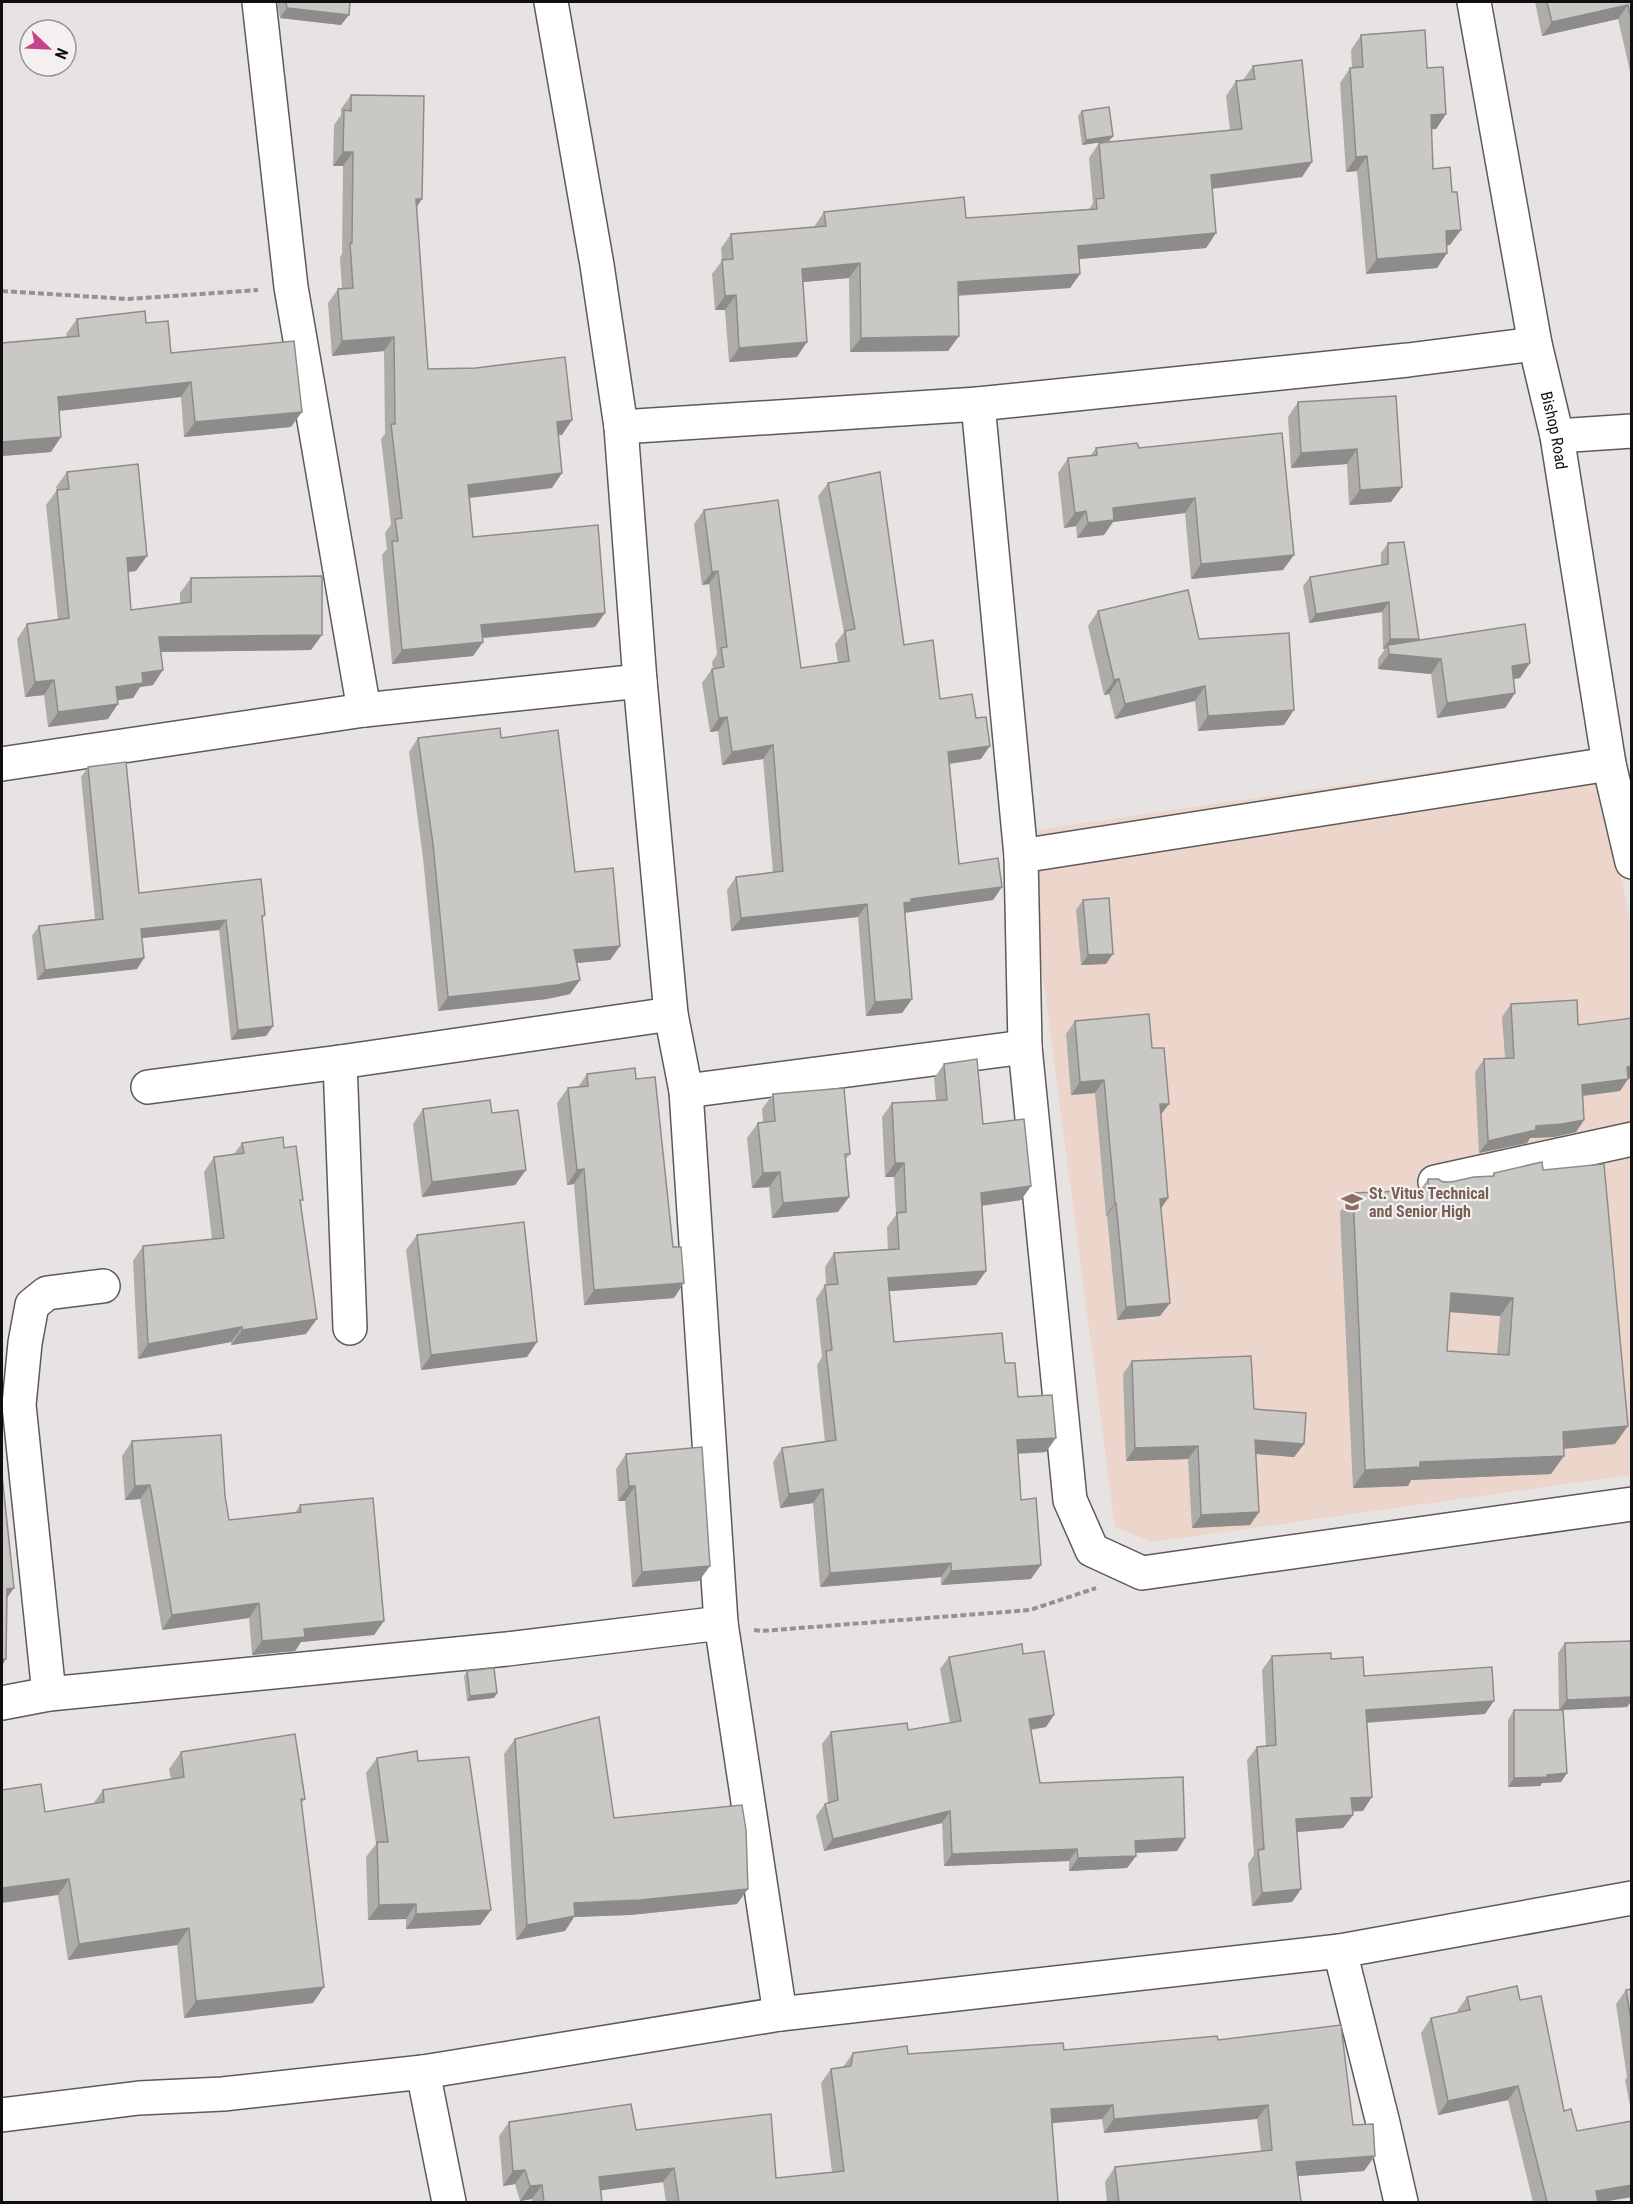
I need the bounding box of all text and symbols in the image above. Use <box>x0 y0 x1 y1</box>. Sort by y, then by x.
north arrow <box>18 18 78 78</box>
text: N <box>51 45 72 62</box>
street label: Bishop Road <box>1537 389 1572 471</box>
place label: St. Vitus Technical and Senior High <box>1369 1184 1489 1221</box>
school or university icon: St. Vitus Technical and Senior High <box>1340 1190 1364 1214</box>

